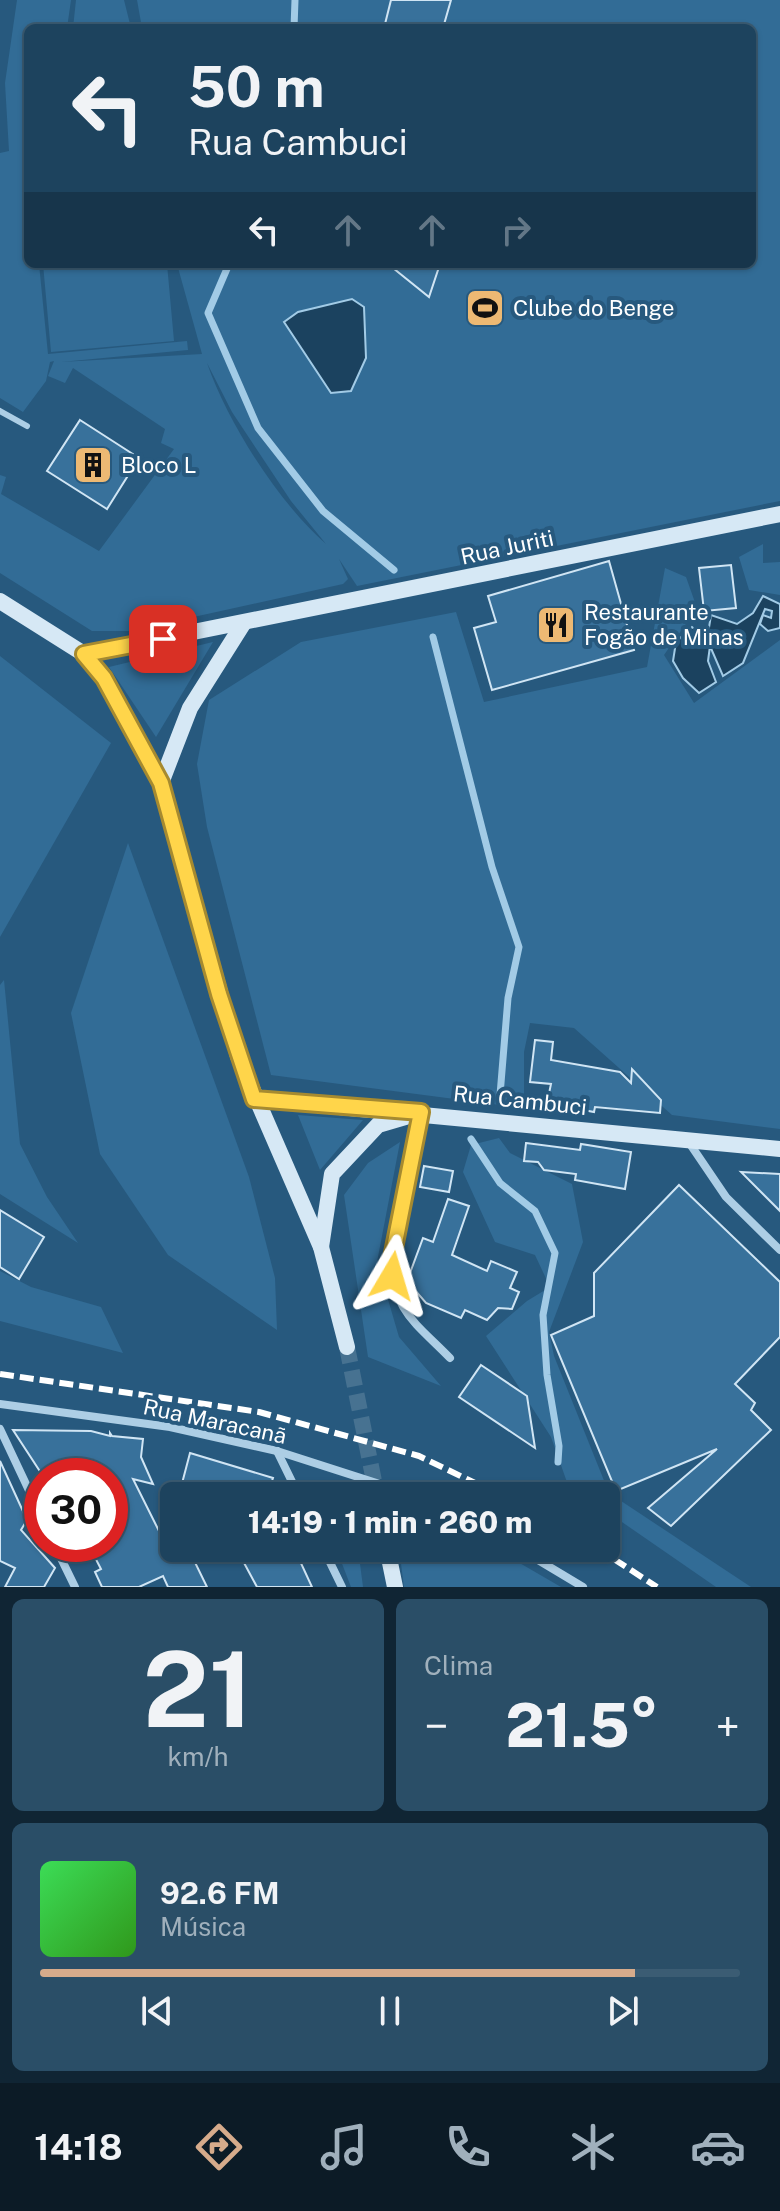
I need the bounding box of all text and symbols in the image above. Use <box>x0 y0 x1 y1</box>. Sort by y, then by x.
text: 50 m <box>188 54 325 120</box>
icon: left <box>56 56 160 160</box>
text: Rua Cambuci <box>188 121 408 163</box>
icon: left <box>242 208 286 252</box>
icon: ahead <box>326 208 370 252</box>
icon: ahead <box>410 208 454 252</box>
icon: right <box>494 208 538 252</box>
sports icon: Clube do Benge <box>464 287 506 329</box>
place label: Clube do Benge <box>513 295 674 321</box>
building icon: Bloco L <box>72 444 114 486</box>
place label: Bloco L <box>121 452 197 478</box>
street label: Rua Juriti <box>458 524 556 570</box>
place label: Restaurante Fogão de Minas <box>584 599 744 650</box>
restaurant icon: Restaurante Fogão de Minas <box>535 604 577 646</box>
pin <box>129 605 197 673</box>
icon: arrive <box>141 617 185 661</box>
street label: Rua Cambuci <box>452 1080 588 1120</box>
position arrow <box>350 1234 434 1318</box>
street label: Rua Maracanã <box>141 1393 289 1449</box>
speed limit sign: 30 <box>24 1458 128 1562</box>
text: 14:19 · 1 min · 260 m <box>248 1504 532 1540</box>
text: 21 <box>143 1628 253 1750</box>
text: Clima <box>424 1650 493 1681</box>
text: 21.5° <box>506 1690 659 1761</box>
text: − <box>424 1700 448 1752</box>
text: + <box>716 1700 740 1752</box>
text: km/h <box>167 1741 229 1772</box>
text: 92.6 FM <box>160 1875 279 1911</box>
text: Música <box>160 1911 246 1942</box>
icon: previous <box>135 1989 179 2033</box>
icon: pause <box>368 1989 412 2033</box>
icon: next <box>601 1989 645 2033</box>
icon: directions <box>191 2119 247 2175</box>
icon: music <box>316 2119 372 2175</box>
icon: phone <box>440 2119 496 2175</box>
icon: climate <box>565 2119 621 2175</box>
icon: car <box>690 2119 746 2175</box>
text: 14:18 <box>34 2126 123 2168</box>

